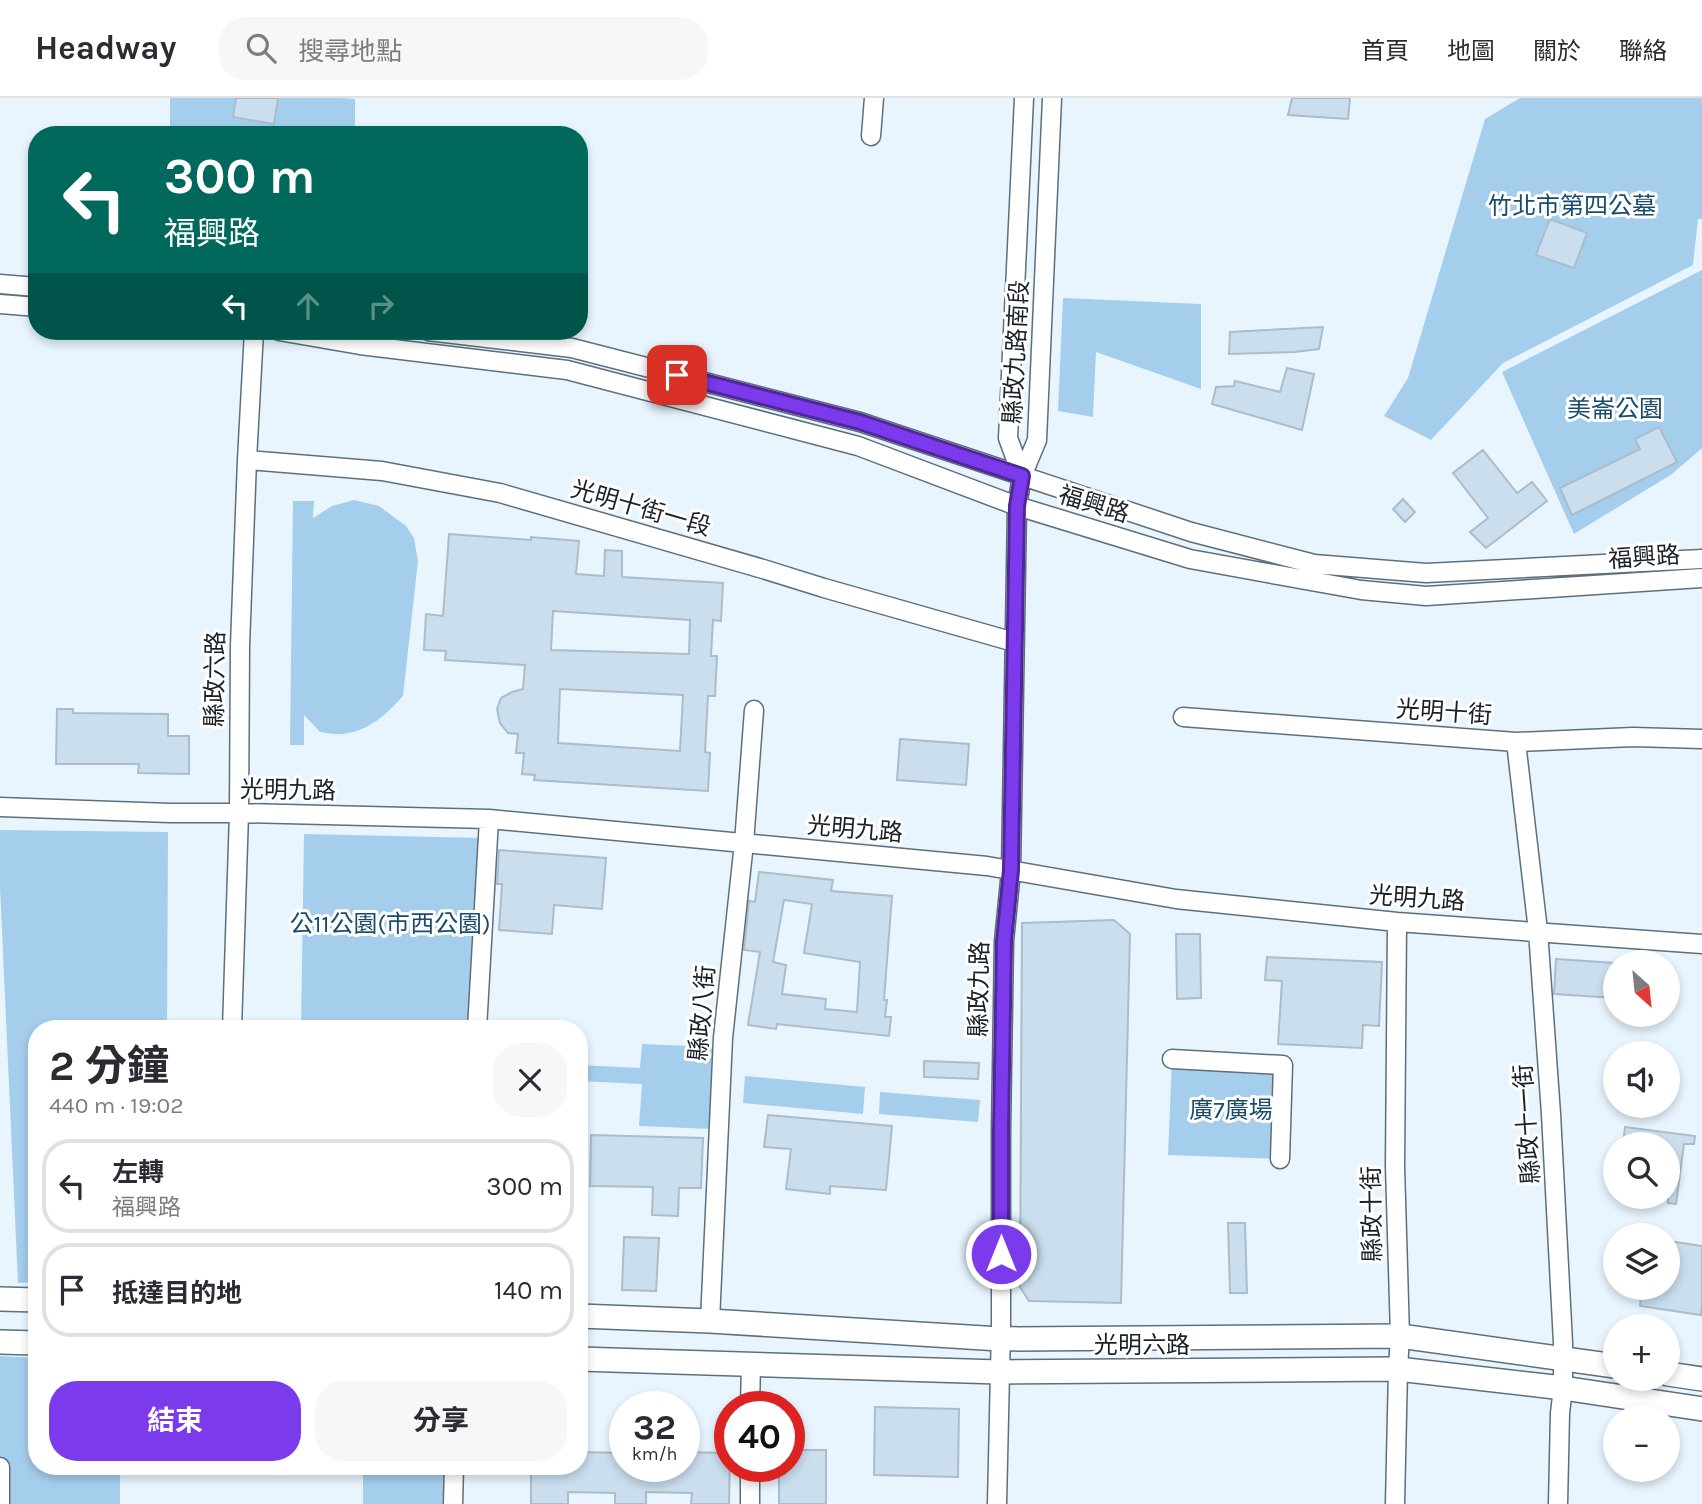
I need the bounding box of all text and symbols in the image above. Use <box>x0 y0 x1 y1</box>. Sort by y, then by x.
search box <box>218 17 708 80</box>
text: Headway <box>35 29 176 67</box>
icon: search <box>242 29 280 67</box>
text: 搜尋地點 <box>298 36 402 67</box>
text: 首頁 <box>1361 37 1409 65</box>
text: 地圖 <box>1447 37 1495 65</box>
text: 關於 <box>1533 37 1581 65</box>
text: 聯絡 <box>1619 37 1667 65</box>
text: 300 m <box>164 148 315 205</box>
icon: left <box>49 154 140 245</box>
park label: 竹北市第四公墓 <box>1488 192 1656 220</box>
text: 福興路 <box>164 215 260 252</box>
street label: 縣政九路南段 <box>998 279 1034 425</box>
icon: left <box>216 287 254 325</box>
icon: ahead <box>289 287 327 325</box>
icon: right <box>362 287 400 325</box>
pin <box>647 345 707 405</box>
icon: arrive <box>658 356 696 394</box>
park label: 美崙公園 <box>1567 395 1663 423</box>
street label: 光明十街一段 <box>568 475 714 541</box>
street label: 福興路 <box>1055 480 1133 528</box>
street label: 福興路 <box>1607 541 1681 573</box>
street label: 縣政六路 <box>200 631 230 727</box>
street label: 光明十街 <box>1395 695 1493 729</box>
street label: 光明九路 <box>240 775 336 805</box>
street label: 光明九路 <box>806 811 904 847</box>
street label: 光明九路 <box>1368 881 1466 915</box>
park label: 公11公園(市西公園) <box>290 910 490 938</box>
street label: 縣政九路 <box>964 941 994 1037</box>
north arrow <box>1603 950 1680 1027</box>
map controls <box>1603 950 1680 1482</box>
street label: 縣政八街 <box>684 964 720 1062</box>
text: 2 分鐘 <box>49 1041 169 1091</box>
button: sound <box>1603 1041 1680 1118</box>
button: close <box>493 1043 567 1117</box>
street label: 縣政十一街 <box>1509 1063 1545 1185</box>
text: 440 m · 19:02 <box>49 1092 184 1119</box>
park label: 廣7廣場 <box>1189 1096 1273 1124</box>
button: search <box>1603 1132 1680 1209</box>
text: 左轉 <box>112 1157 164 1188</box>
street label: 縣政十街 <box>1357 1166 1387 1262</box>
icon: left <box>53 1167 91 1205</box>
text: 300 m <box>486 1171 563 1202</box>
text: 福興路 <box>112 1194 181 1221</box>
position arrow <box>964 1217 1038 1291</box>
button: layers <box>1603 1223 1680 1300</box>
icon: arrive <box>53 1271 91 1309</box>
text: 140 m <box>494 1275 563 1306</box>
text: 抵達目的地 <box>112 1278 242 1309</box>
button: + <box>1603 1314 1680 1391</box>
street label: 光明六路 <box>1094 1331 1190 1359</box>
button: 結束 <box>49 1381 301 1461</box>
button: 分享 <box>315 1381 567 1461</box>
speed limit sign: 40 <box>714 1391 805 1482</box>
button: − <box>1603 1405 1680 1482</box>
text: 32 <box>633 1407 676 1448</box>
text: km/h <box>632 1443 677 1465</box>

